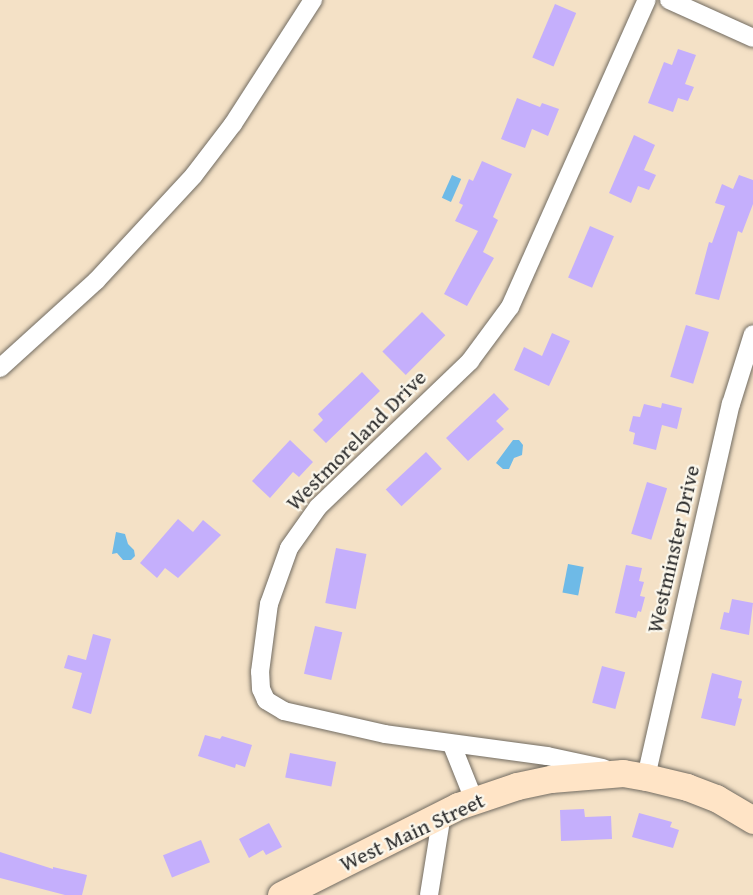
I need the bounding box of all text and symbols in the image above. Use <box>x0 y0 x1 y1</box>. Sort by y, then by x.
street label: Westmoreland Drive <box>280 364 432 516</box>
street label: Westminster Drive <box>641 463 705 635</box>
street label: West Main Street <box>335 787 489 877</box>

